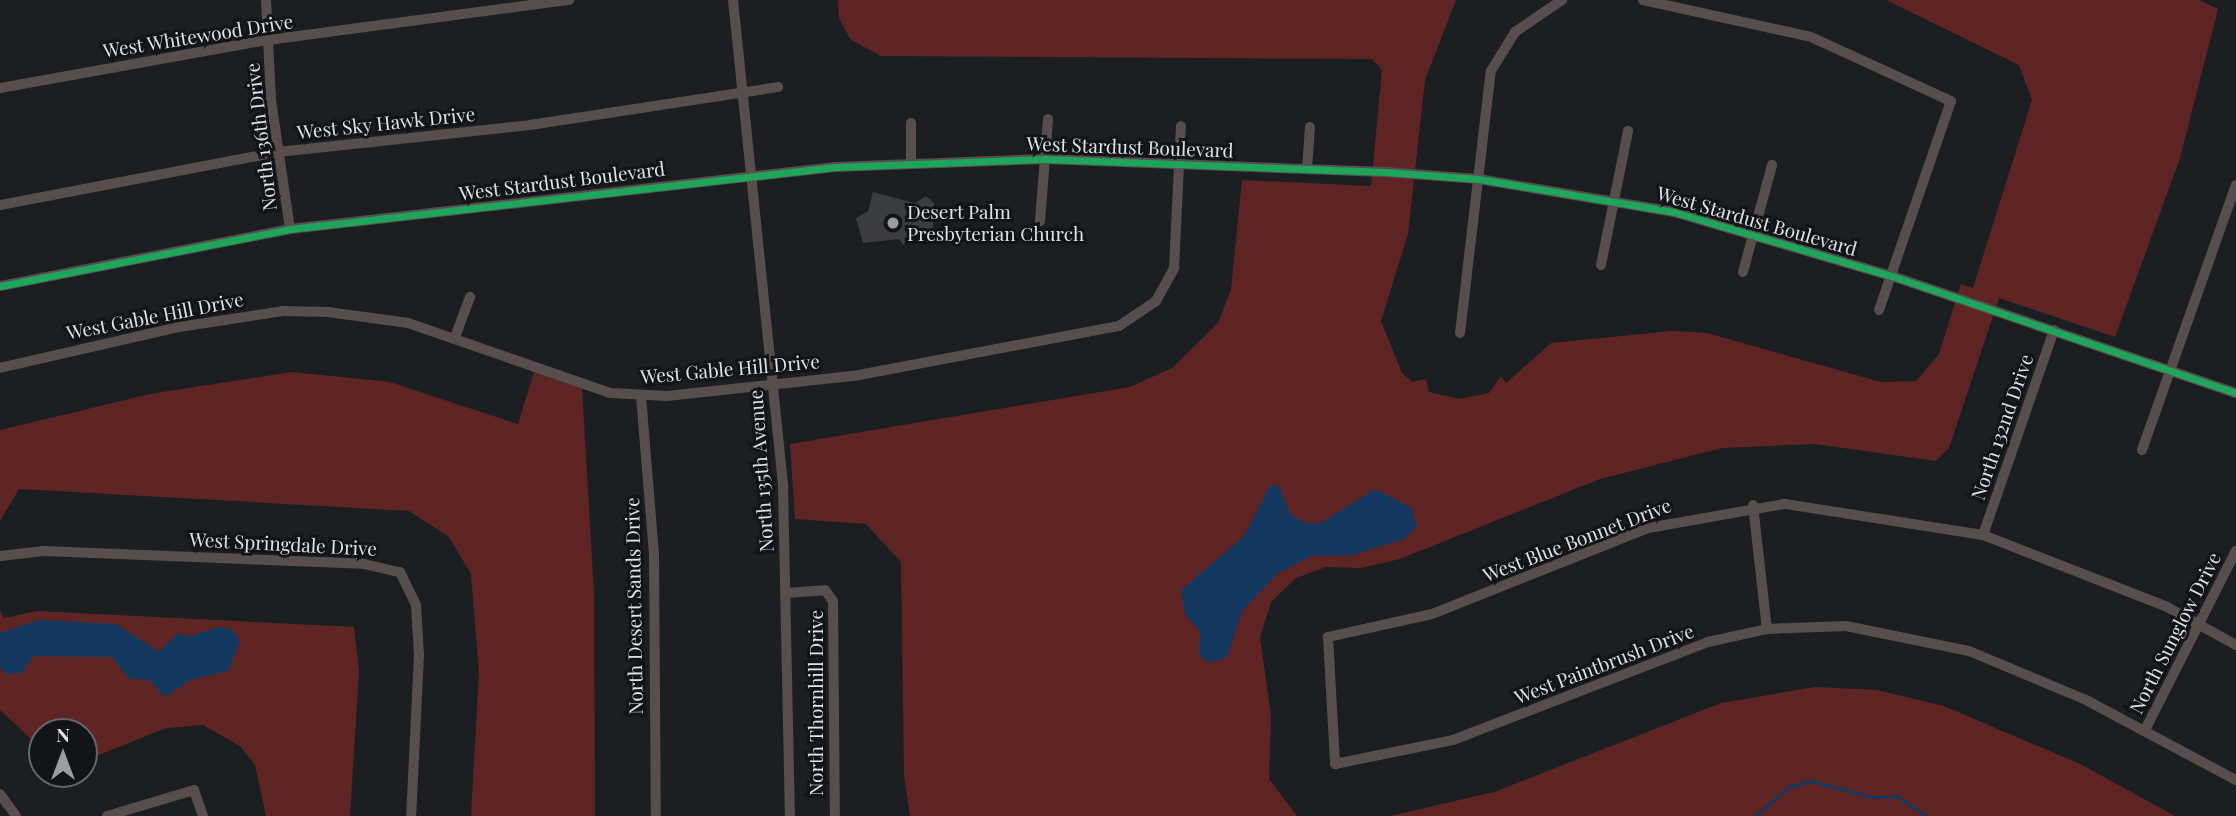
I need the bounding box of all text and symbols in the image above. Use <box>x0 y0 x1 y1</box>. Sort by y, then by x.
street label: West Whitewood Drive <box>101 10 295 62</box>
street label: North 136th Drive <box>241 62 281 212</box>
street label: West Sky Hawk Drive <box>295 102 477 144</box>
street label: West Stardust Boulevard <box>1026 132 1234 162</box>
street label: West Stardust Boulevard <box>457 157 667 205</box>
street label: West Stardust Boulevard <box>1654 181 1860 261</box>
place label: Desert Palm Presbyterian Church <box>907 201 1084 245</box>
marker: Desert Palm Presbyterian Church <box>885 215 901 231</box>
street label: West Gable Hill Drive <box>64 288 246 344</box>
street label: West Gable Hill Drive <box>639 350 821 388</box>
street label: North 132nd Drive <box>1966 351 2038 503</box>
street label: North 135th Avenue <box>744 389 778 553</box>
street label: West Blue Bonnet Drive <box>1479 493 1675 587</box>
street label: North Desert Sands Drive <box>621 497 647 715</box>
street label: West Springdale Drive <box>188 528 378 560</box>
street label: North Sunglow Drive <box>2124 548 2226 718</box>
street label: North Thornhill Drive <box>805 610 827 796</box>
street label: West Paintbrush Drive <box>1511 619 1697 709</box>
north arrow <box>28 718 98 788</box>
text: N <box>56 721 70 747</box>

